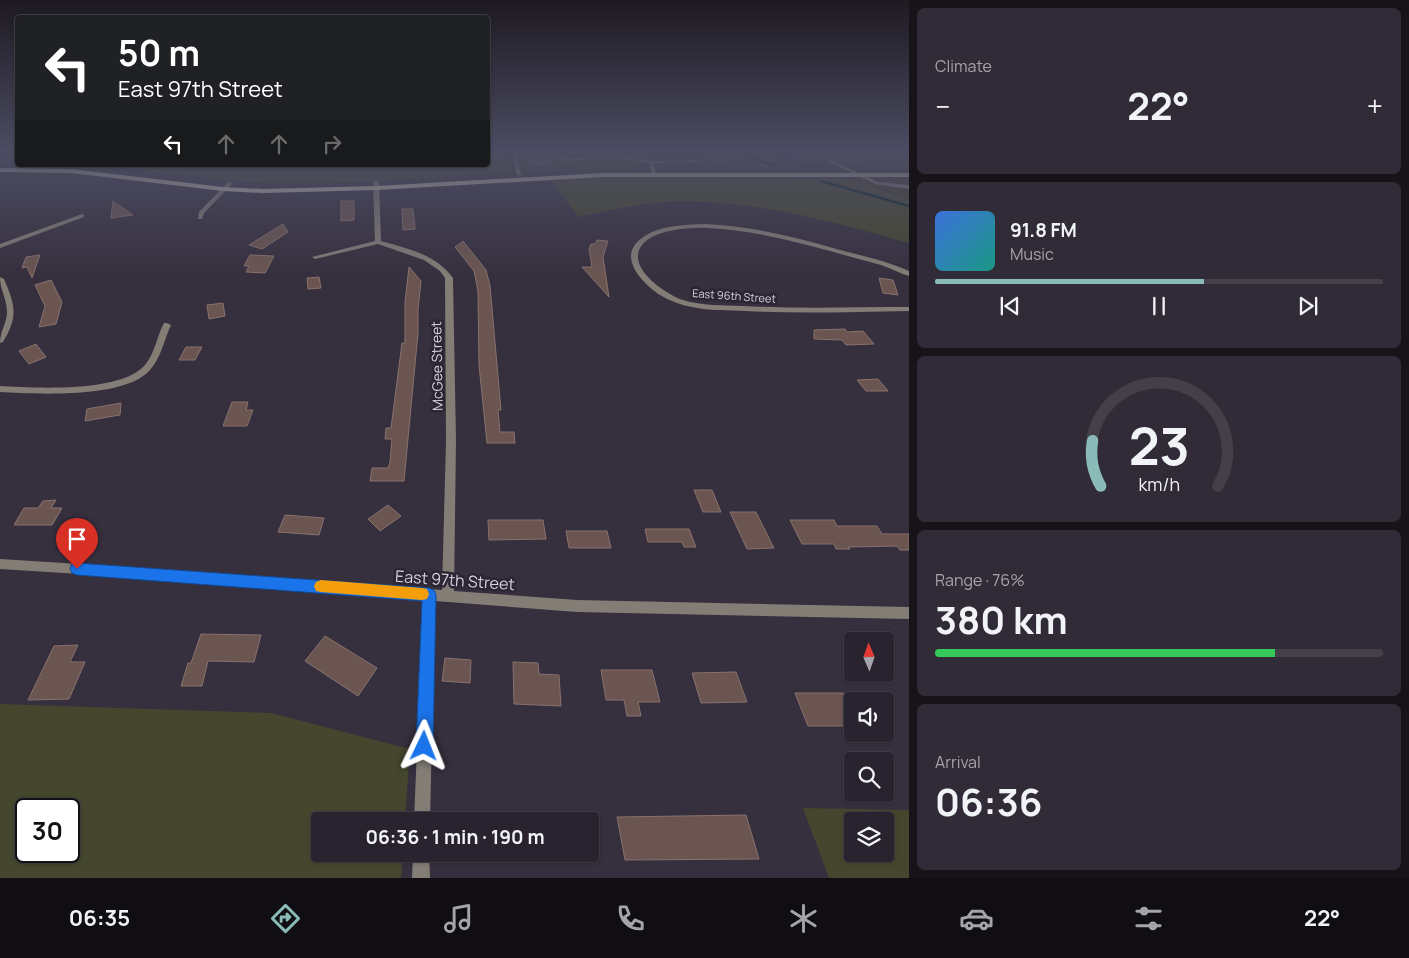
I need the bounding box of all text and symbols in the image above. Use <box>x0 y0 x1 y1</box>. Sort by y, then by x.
text: 50 m <box>118 29 200 77</box>
icon: left <box>35 35 100 100</box>
text: Climate <box>935 55 992 77</box>
text: East 97th Street <box>118 74 283 104</box>
text: 22° <box>1127 79 1190 131</box>
text: − <box>935 87 950 125</box>
text: + <box>1367 87 1383 125</box>
icon: left <box>159 130 187 158</box>
icon: ahead <box>212 130 240 158</box>
icon: ahead <box>265 130 293 158</box>
icon: right <box>318 130 346 158</box>
text: 91.8 FM <box>1010 217 1077 243</box>
text: Music <box>1010 243 1054 265</box>
street label: East 96th Street <box>692 285 776 306</box>
icon: previous <box>996 292 1024 320</box>
icon: pause <box>1145 292 1173 320</box>
icon: next <box>1294 292 1322 320</box>
street label: McGee Street <box>426 321 447 411</box>
text: 23 <box>1128 410 1190 481</box>
text: km/h <box>1138 472 1180 496</box>
pin <box>56 518 98 569</box>
icon: arrive <box>63 525 91 553</box>
street label: East 97th Street <box>394 565 516 595</box>
text: Range · 76% <box>935 569 1025 591</box>
text: 380 km <box>935 593 1068 645</box>
north arrow <box>844 632 894 682</box>
map controls <box>844 632 894 862</box>
button: sound <box>844 692 894 742</box>
position arrow <box>397 719 449 771</box>
text: Arrival <box>935 751 981 773</box>
button: search <box>844 752 894 802</box>
text: 06:36 <box>935 775 1042 827</box>
speed limit sign: 30 <box>15 798 80 863</box>
button: layers <box>844 812 894 862</box>
text: 06:36 · 1 min · 190 m <box>366 824 544 850</box>
icon: directions <box>268 901 303 936</box>
icon: music <box>441 901 476 936</box>
icon: phone <box>613 901 648 936</box>
icon: climate <box>786 901 821 936</box>
icon: car <box>959 901 994 936</box>
icon: filters <box>1131 901 1166 936</box>
text: 06:35 <box>69 903 130 933</box>
text: 22° <box>1304 903 1340 933</box>

